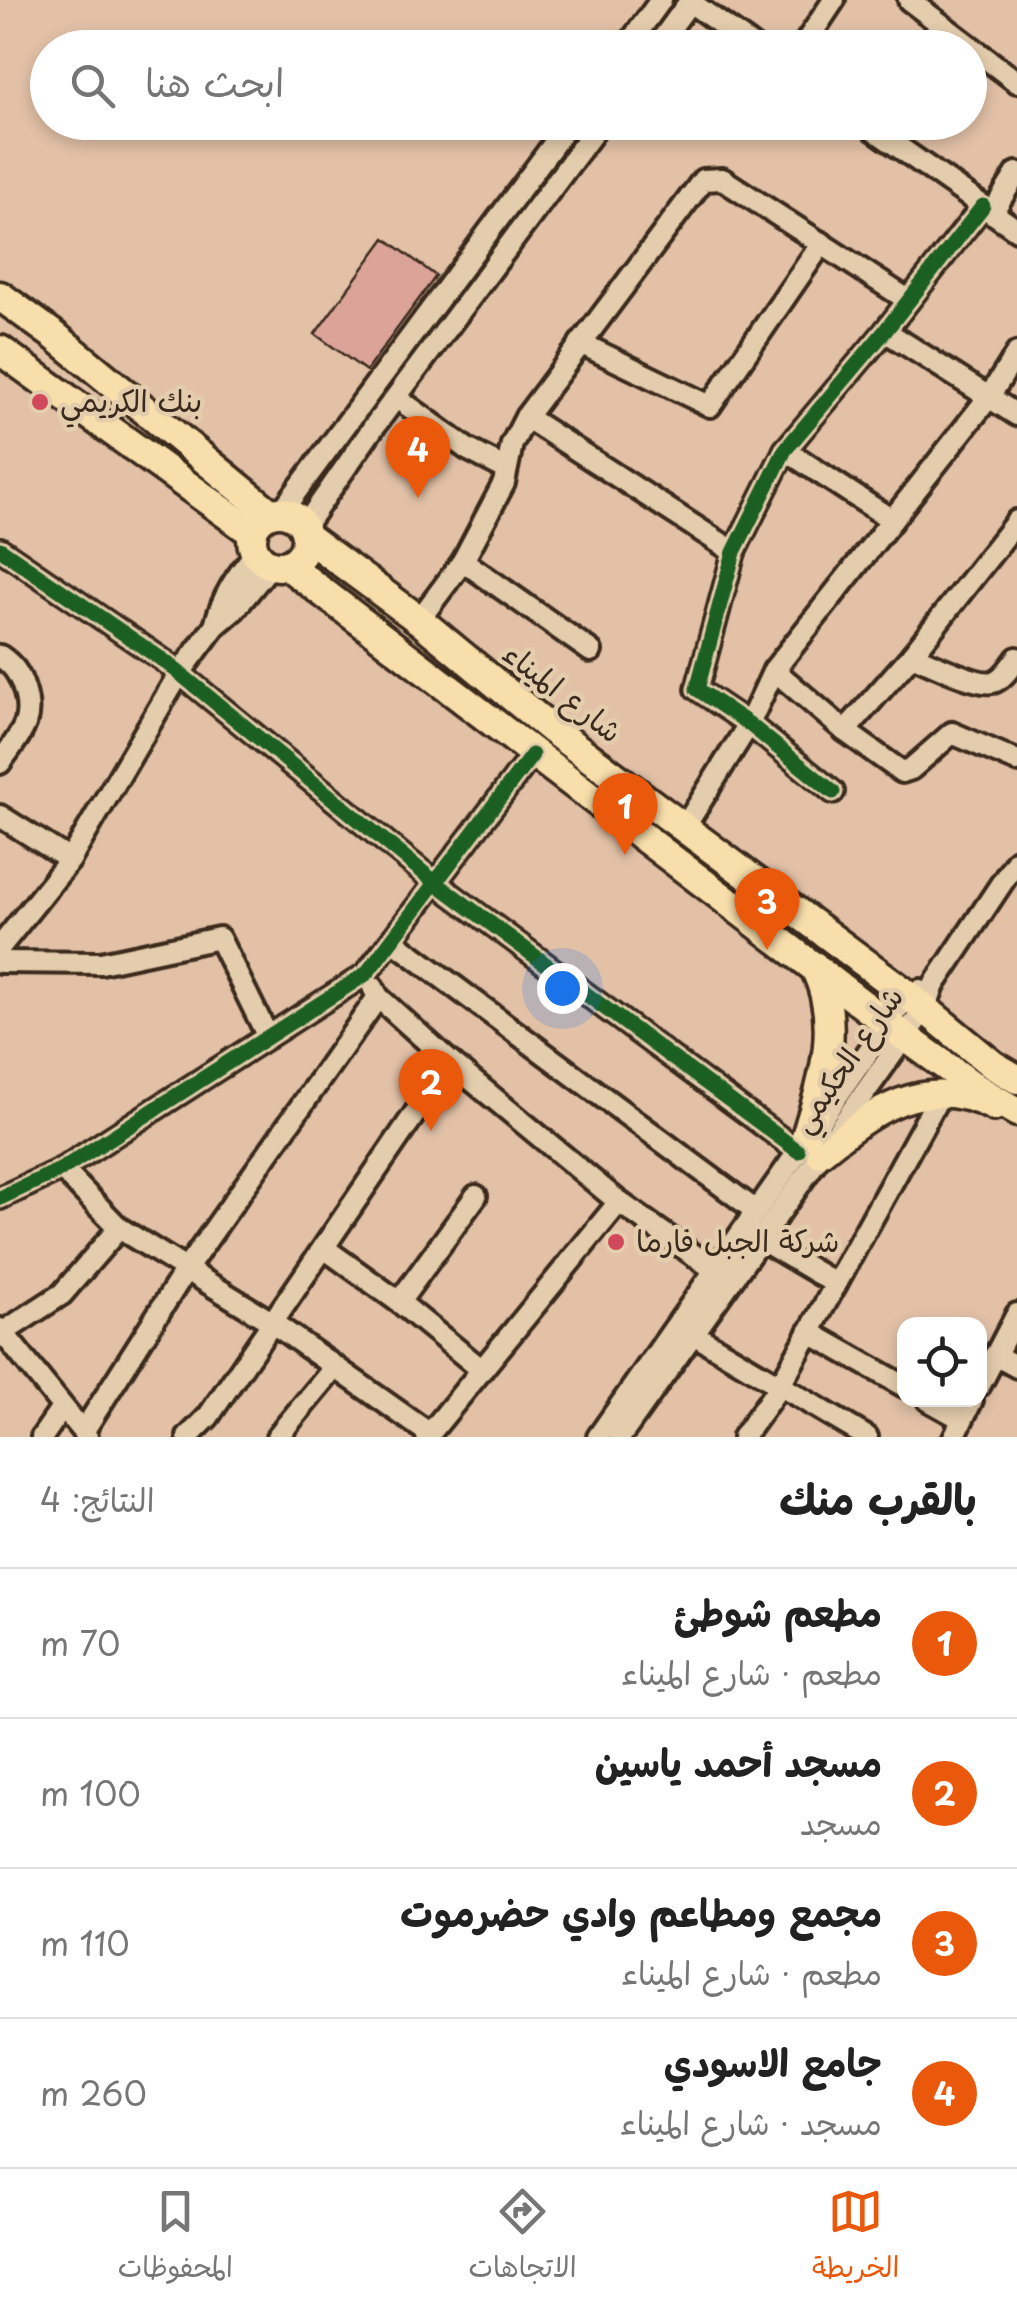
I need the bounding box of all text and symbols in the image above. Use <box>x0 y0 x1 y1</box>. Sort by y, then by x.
search box <box>30 30 987 140</box>
text: ابحث هنا <box>145 53 284 110</box>
icon: search <box>65 58 120 113</box>
place label: بنك الكريمي <box>60 377 202 428</box>
marker: بنك الكريمي <box>29 391 51 413</box>
pin: 4 <box>386 416 450 498</box>
street label: شارع الميناء <box>494 630 633 753</box>
pin: 1 <box>592 772 658 855</box>
pin: 3 <box>734 868 800 950</box>
your location <box>537 963 588 1014</box>
street label: شارع الحكيمي <box>779 976 918 1144</box>
pin: 2 <box>398 1048 464 1131</box>
place label: شركة الجبل فارما <box>636 1217 840 1262</box>
marker: شركة الجبل فارما <box>605 1231 627 1253</box>
map controls <box>897 1317 987 1407</box>
button: locate <box>897 1317 987 1407</box>
text: بالقرب منك <box>779 1466 977 1529</box>
text: النتائج: 4 <box>40 1475 155 1523</box>
text: مطعم شوطئ <box>674 1583 882 1640</box>
text: 70 m <box>40 1619 120 1667</box>
text: 1 <box>937 1619 952 1667</box>
text: مطعم · شارع الميناء <box>621 1648 882 1696</box>
text: مسجد أحمد ياسين <box>595 1733 882 1790</box>
text: 100 m <box>40 1769 141 1817</box>
text: 2 <box>933 1769 956 1817</box>
text: مسجد <box>800 1798 882 1846</box>
text: مجمع ومطاعم وادي حضرموت <box>400 1883 882 1940</box>
text: 110 m <box>40 1919 130 1967</box>
text: 3 <box>934 1919 955 1967</box>
text: مطعم · شارع الميناء <box>621 1948 882 1996</box>
text: جامع الاسودي <box>664 2033 882 2090</box>
text: 260 m <box>40 2069 147 2117</box>
text: 4 <box>934 2069 955 2117</box>
text: مسجد · شارع الميناء <box>620 2098 882 2146</box>
tab: المحفوظات <box>118 2184 233 2292</box>
tab: الاتجاهات <box>468 2184 577 2292</box>
tab: الخريطة <box>812 2184 899 2292</box>

